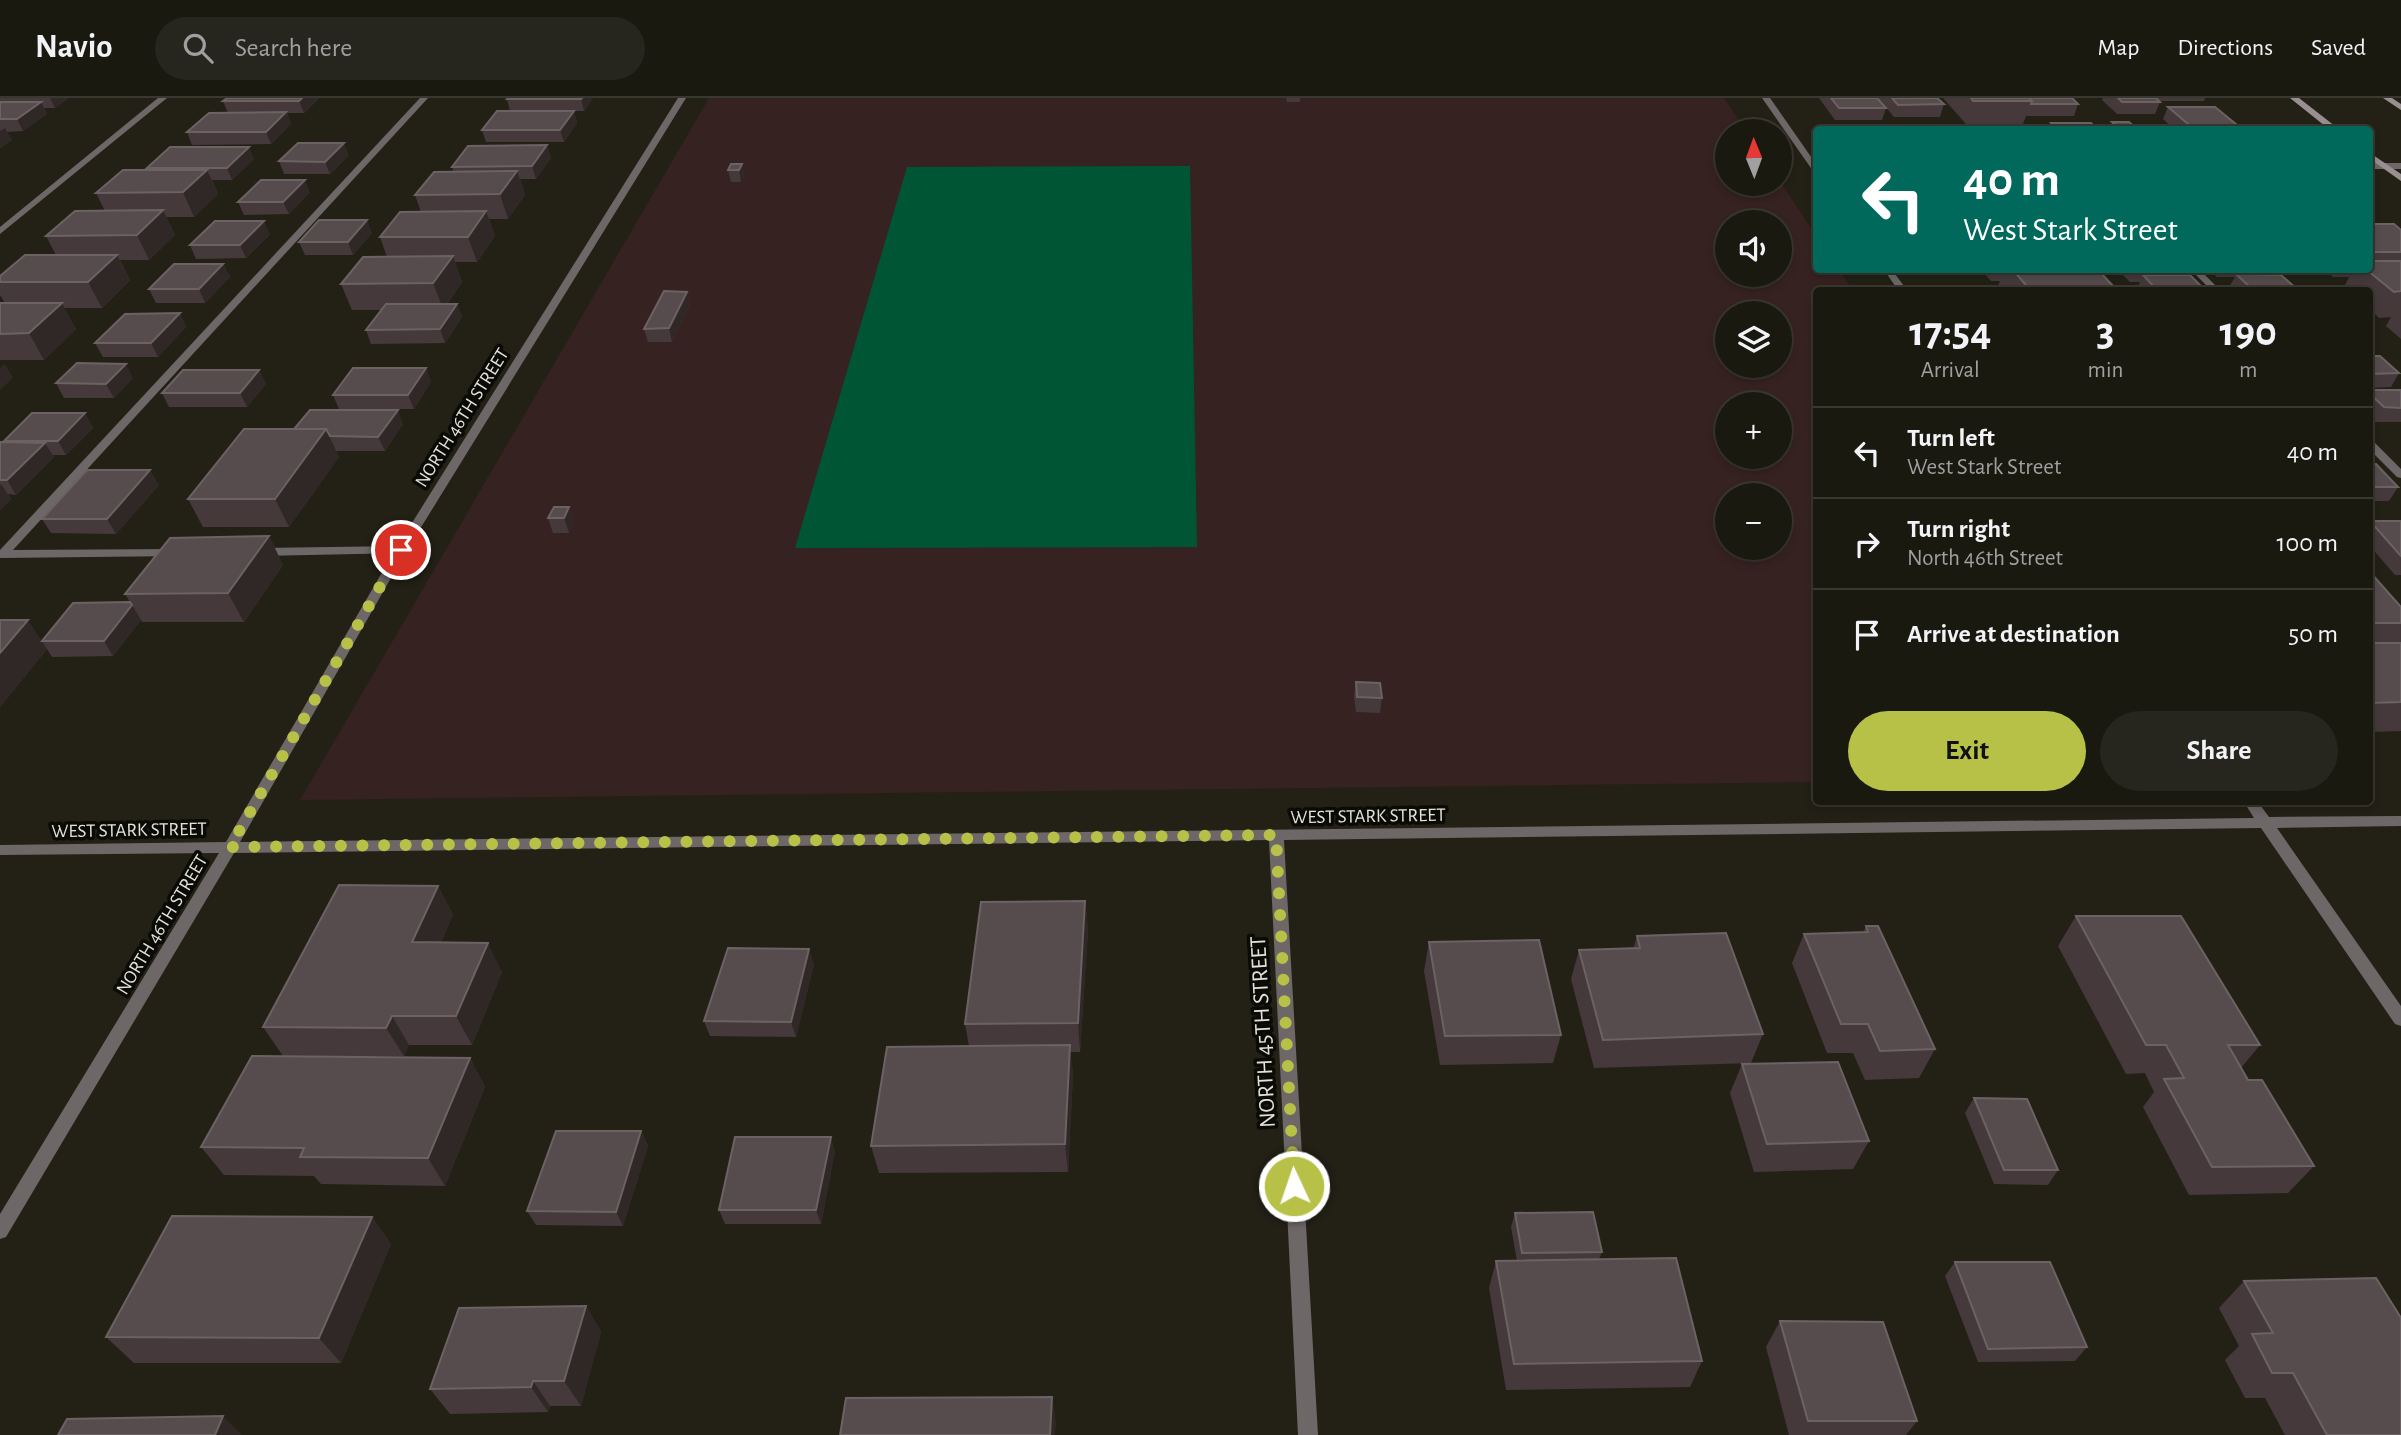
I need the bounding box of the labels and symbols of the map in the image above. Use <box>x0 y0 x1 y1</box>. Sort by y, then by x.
north arrow <box>1715 119 1792 196</box>
street label: NORTH 46TH STREET <box>412 345 513 491</box>
pin <box>371 520 431 580</box>
street label: WEST STARK STREET <box>1290 806 1446 827</box>
street label: WEST STARK STREET <box>51 820 207 841</box>
street label: NORTH 46TH STREET <box>113 851 212 998</box>
street label: NORTH 45TH STREET <box>1247 935 1280 1128</box>
position arrow <box>1257 1149 1331 1223</box>

